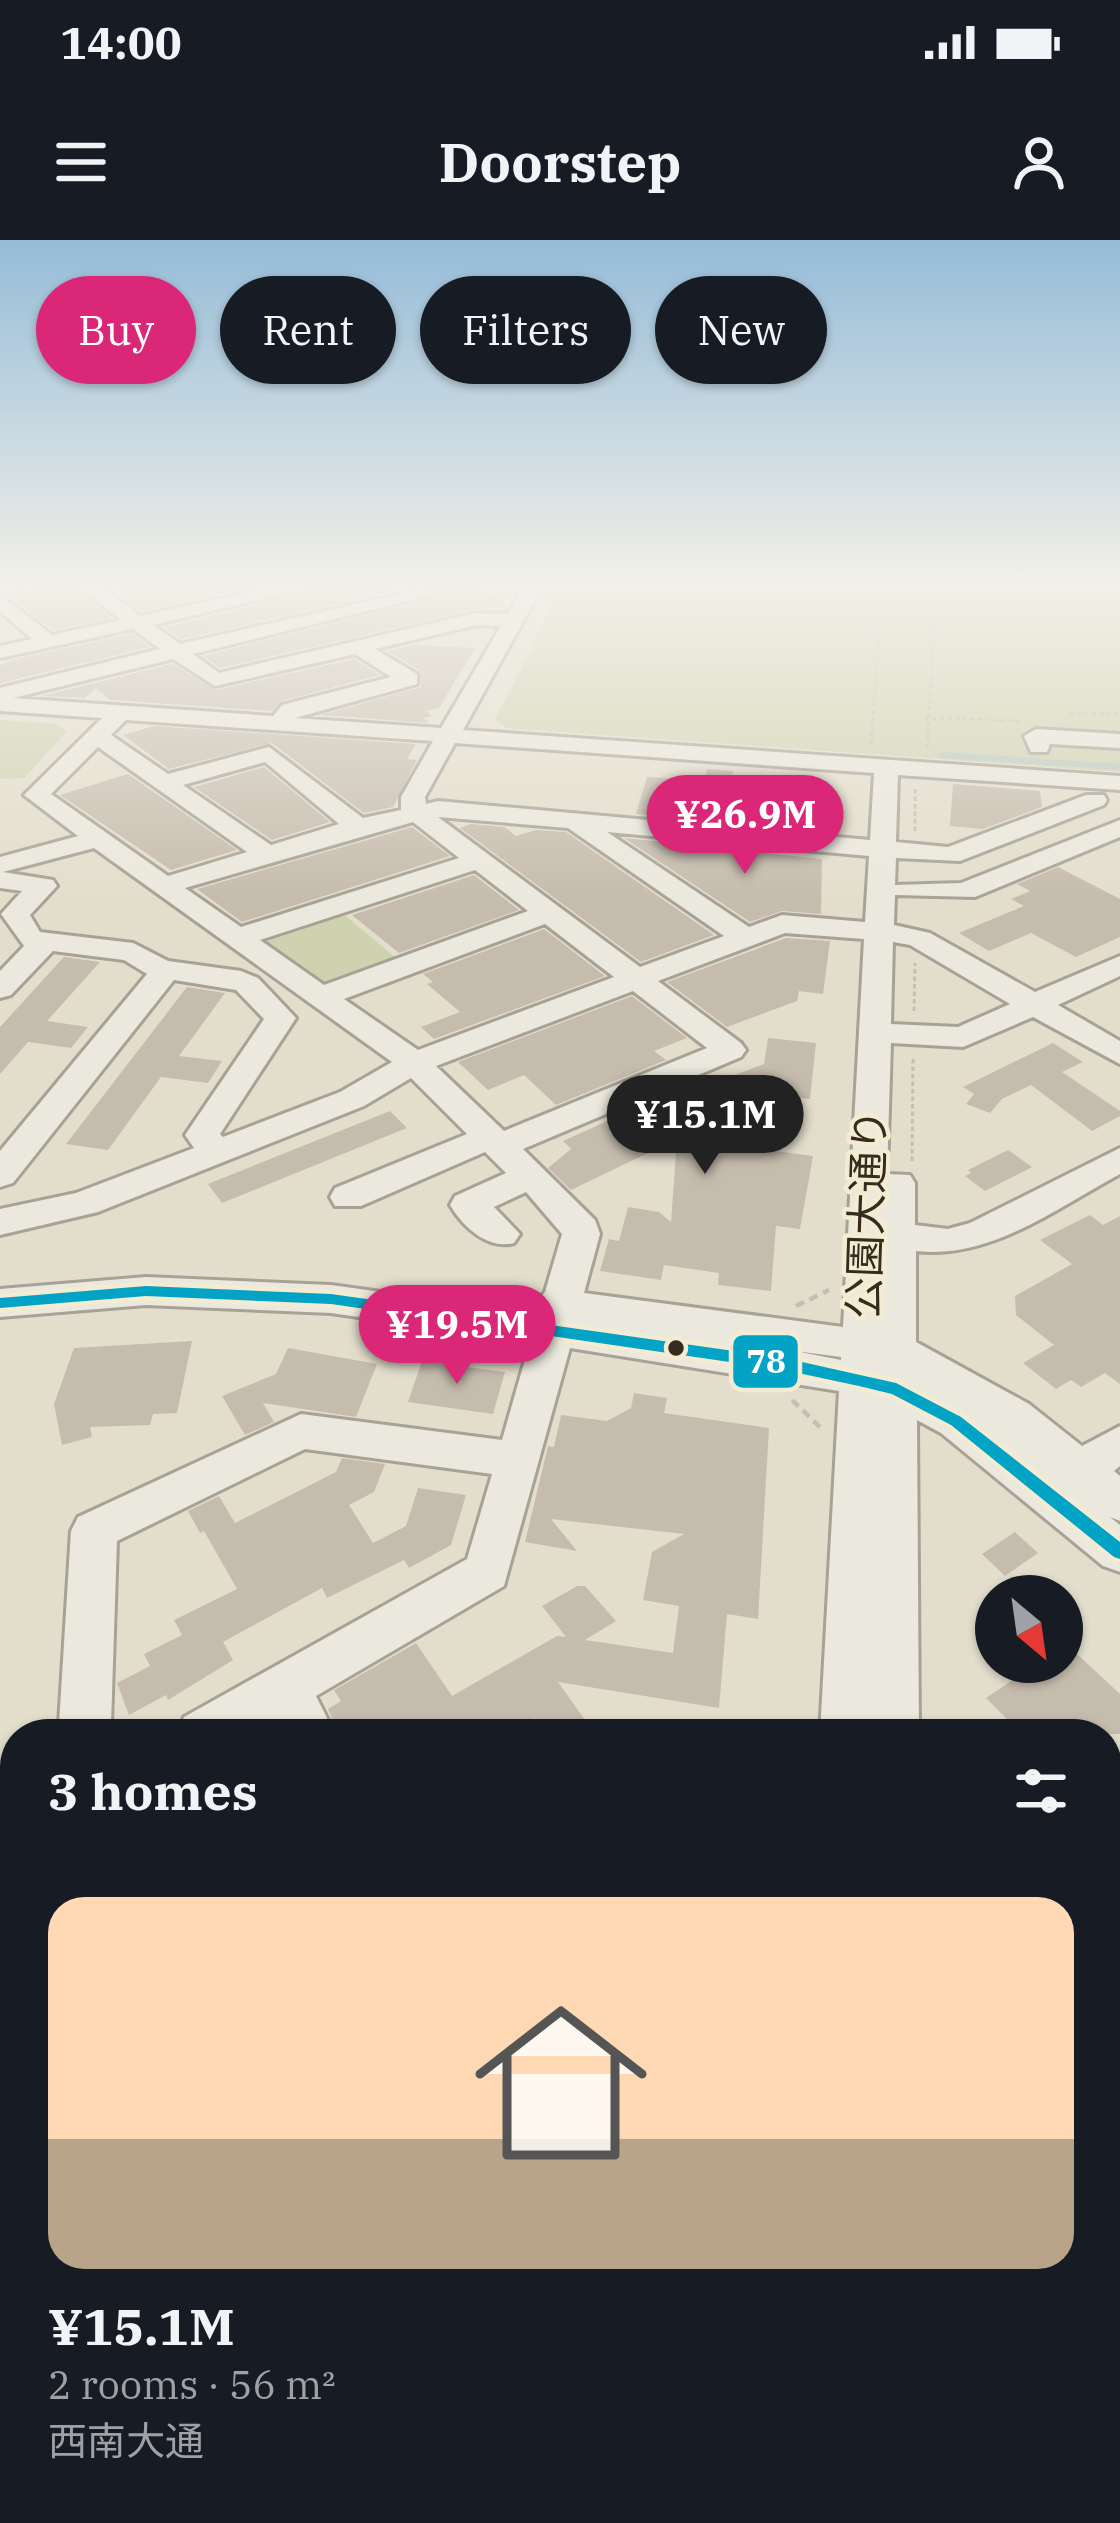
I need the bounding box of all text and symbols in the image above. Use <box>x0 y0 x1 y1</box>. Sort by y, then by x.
text: 14:00 <box>60 13 182 71</box>
text: Doorstep <box>439 127 681 197</box>
icon: menu <box>48 129 114 195</box>
icon: person <box>1006 129 1072 195</box>
chip: Buy <box>36 276 196 384</box>
chip: Rent <box>220 276 396 384</box>
chip: Filters <box>420 276 631 384</box>
chip: New <box>655 276 827 384</box>
pin: ¥26.9M <box>647 775 843 877</box>
text: ¥26.9M <box>674 788 816 839</box>
pin: ¥15.1M <box>607 1075 803 1177</box>
text: ¥15.1M <box>634 1088 776 1139</box>
street label: 公園大通り <box>835 1108 897 1320</box>
pin: ¥19.5M <box>359 1285 555 1387</box>
text: ¥19.5M <box>386 1298 528 1349</box>
line badge: 78 <box>731 1333 800 1390</box>
unlabelled marker <box>665 1337 687 1359</box>
text: 78 <box>746 1339 786 1382</box>
north arrow <box>975 1575 1083 1683</box>
map controls <box>975 1575 1083 1683</box>
text: 3 homes <box>48 1758 258 1824</box>
icon: filters <box>1008 1758 1074 1824</box>
icon: home <box>453 1975 669 2191</box>
text: ¥15.1M <box>48 2293 235 2359</box>
text: 2 rooms · 56 m² <box>48 2359 336 2410</box>
text: 西南大通 <box>48 2415 204 2466</box>

